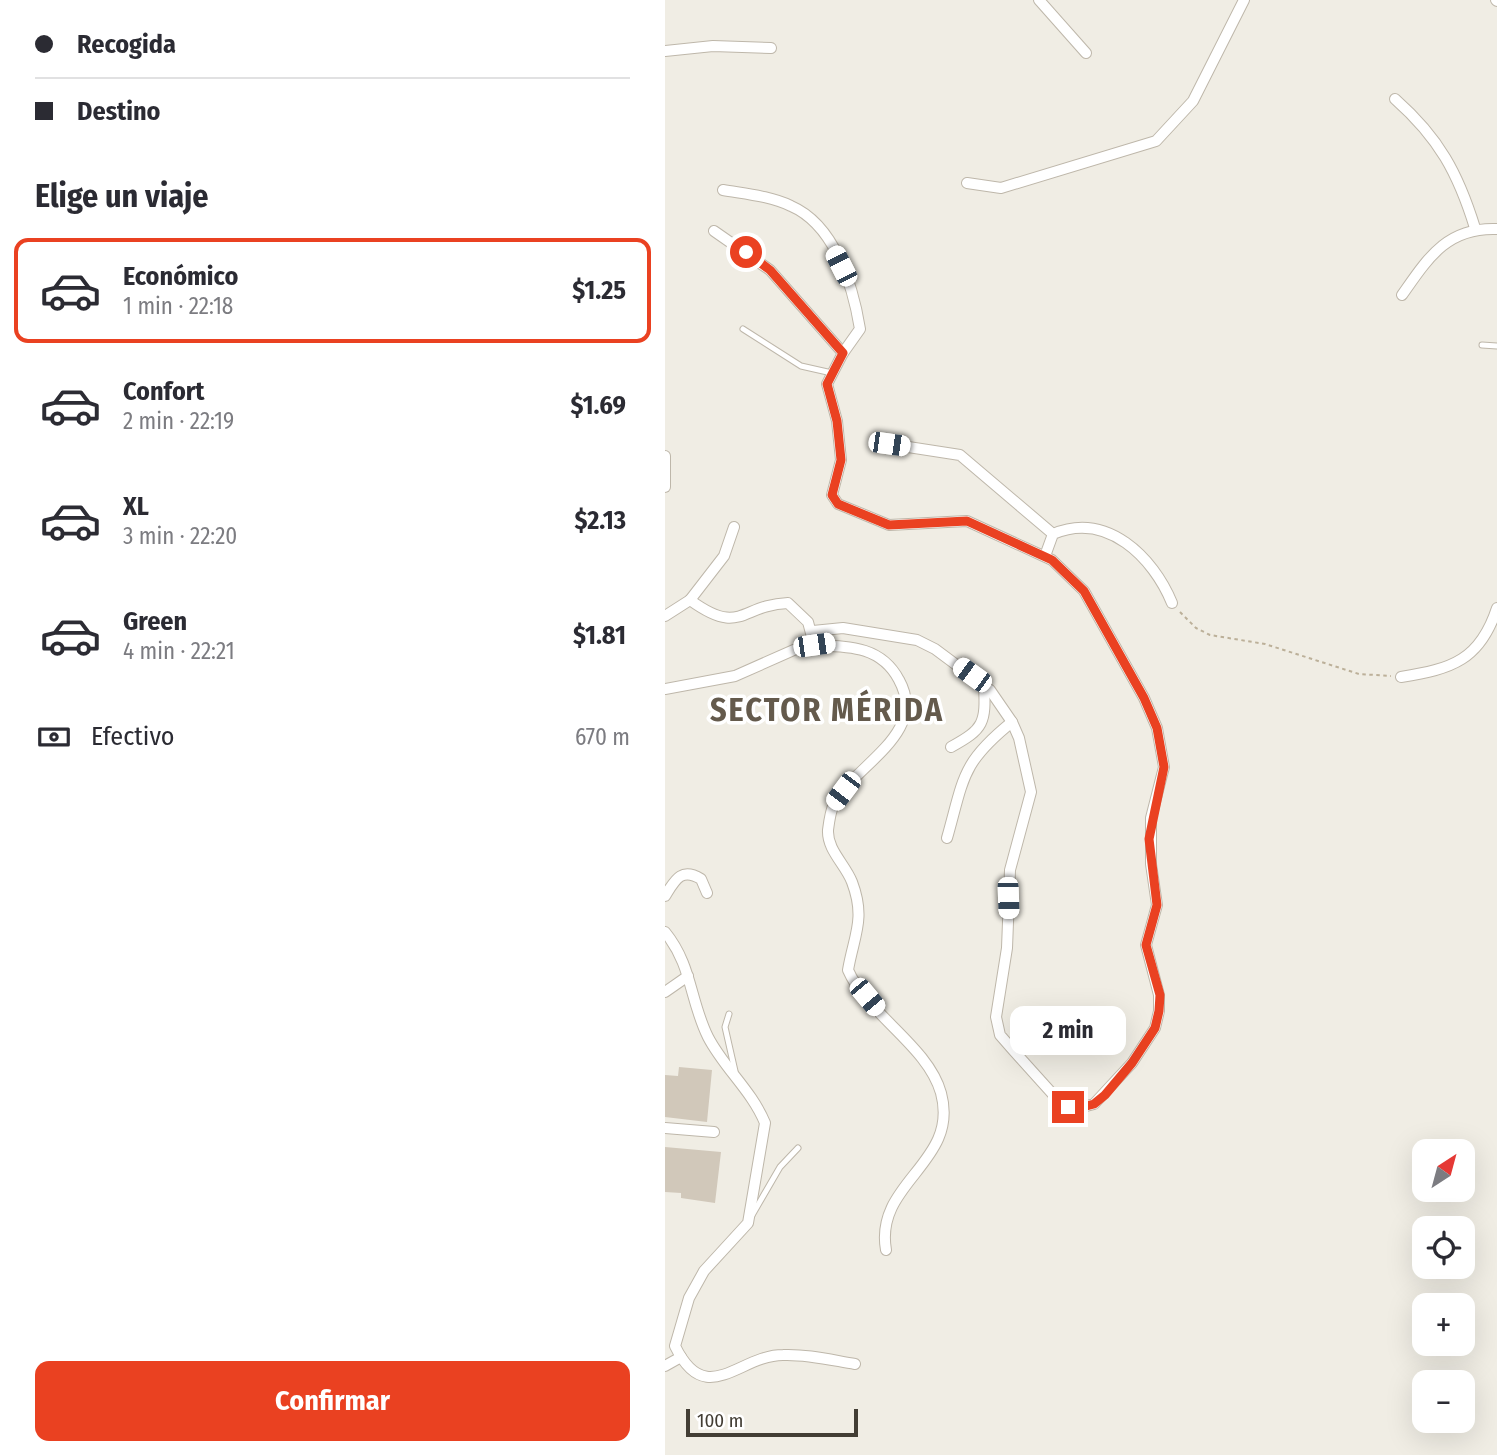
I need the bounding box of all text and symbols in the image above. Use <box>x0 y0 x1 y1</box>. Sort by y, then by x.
text: Recogida <box>77 29 176 60</box>
text: Destino <box>77 96 160 127</box>
text: Elige un viaje <box>35 177 208 215</box>
route start <box>730 236 762 268</box>
car <box>823 243 860 289</box>
icon: car <box>39 259 102 322</box>
text: Económico <box>123 261 238 292</box>
text: $1.25 <box>572 275 626 306</box>
text: 1 min · 22:18 <box>123 292 233 320</box>
icon: car <box>39 374 102 437</box>
text: Confort <box>123 376 204 407</box>
text: $1.69 <box>571 390 626 421</box>
text: 2 min · 22:19 <box>123 407 234 435</box>
car <box>867 431 912 457</box>
icon: car <box>39 489 102 552</box>
text: XL <box>123 491 149 522</box>
text: $2.13 <box>575 505 626 536</box>
text: 3 min · 22:20 <box>123 522 237 550</box>
icon: car <box>39 604 102 667</box>
text: Green <box>123 606 187 637</box>
text: $1.81 <box>573 620 626 651</box>
car <box>792 632 837 658</box>
text: 4 min · 22:21 <box>123 637 235 665</box>
car <box>949 654 996 696</box>
district label: SECTOR MÉRIDA <box>710 689 944 729</box>
icon: cash <box>35 718 73 756</box>
text: Efectivo <box>91 721 175 752</box>
text: 670 m <box>575 723 630 751</box>
car <box>822 768 865 814</box>
car <box>997 877 1020 919</box>
car <box>846 974 889 1020</box>
callout: 2 min <box>1010 1006 1126 1054</box>
text: 2 min <box>1043 1016 1094 1044</box>
route end <box>1052 1091 1084 1123</box>
north arrow <box>1412 1139 1475 1202</box>
map controls <box>1412 1139 1475 1433</box>
button: locate <box>1412 1216 1475 1279</box>
button: + <box>1412 1293 1475 1356</box>
button: Confirmar <box>35 1361 630 1441</box>
button: − <box>1412 1370 1475 1433</box>
scale bar <box>686 1406 857 1438</box>
text: 100 m <box>697 1409 743 1432</box>

